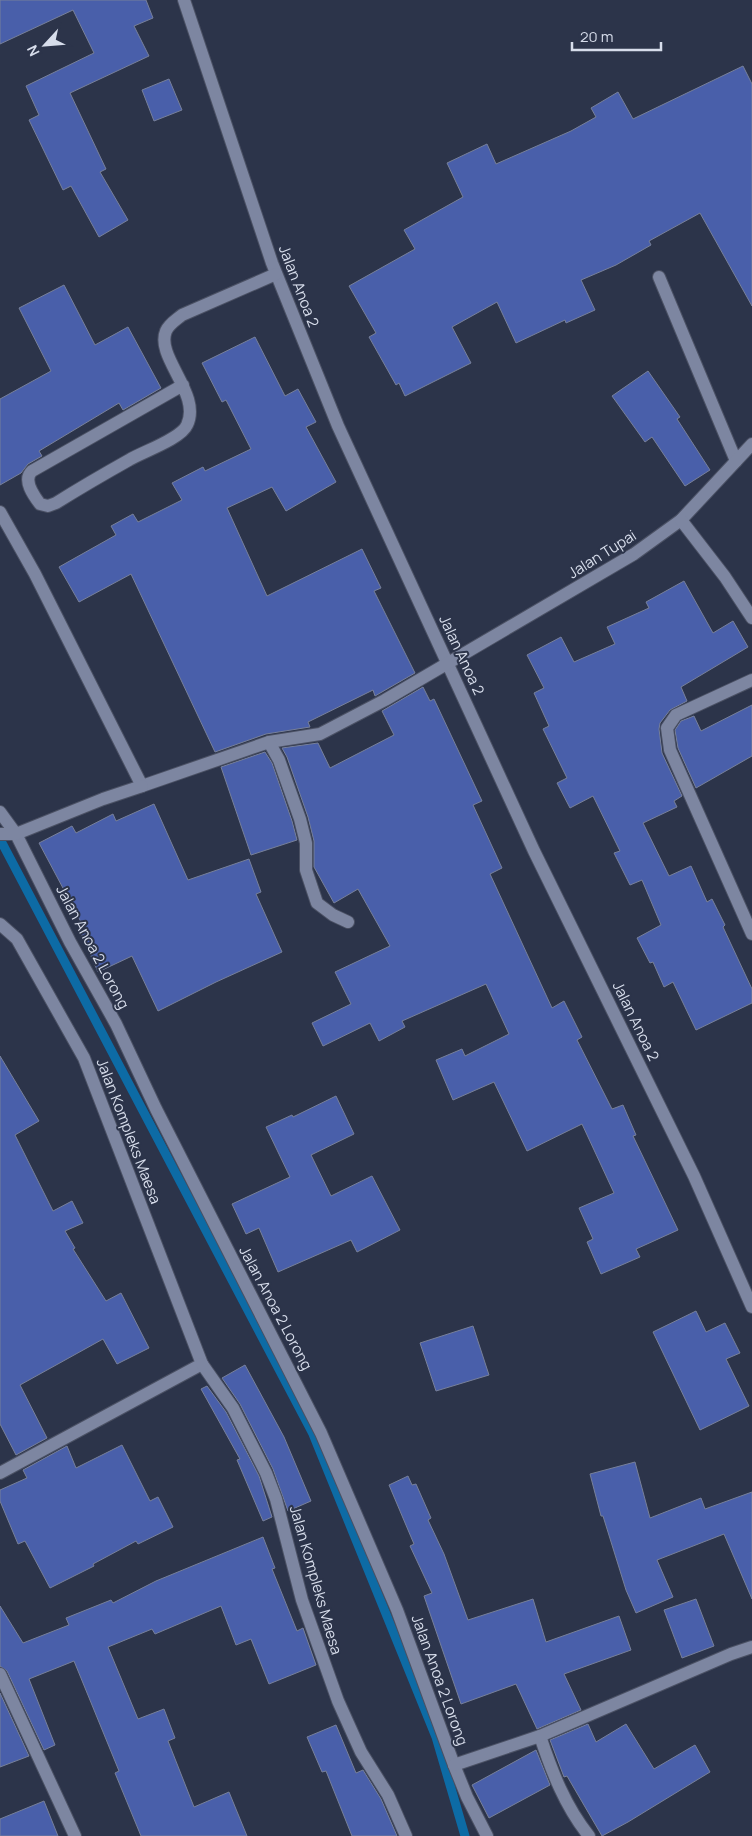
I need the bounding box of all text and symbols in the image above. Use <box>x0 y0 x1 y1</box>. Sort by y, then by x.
north arrow <box>20 20 70 70</box>
scale bar <box>572 20 661 52</box>
text: 20 m <box>580 26 613 47</box>
text: N <box>22 42 44 60</box>
street label: Jalan Anoa 2 <box>274 242 324 330</box>
street label: Jalan Tupai <box>564 525 640 583</box>
street label: Jalan Anoa 2 <box>434 612 490 698</box>
street label: Jalan Anoa 2 Lorong <box>51 881 135 1013</box>
street label: Jalan Anoa 2 <box>608 978 664 1064</box>
street label: Jalan Kompleks Maesa <box>92 1055 166 1207</box>
street label: Jalan Anoa 2 Lorong <box>234 1242 318 1374</box>
street label: Jalan Kompleks Maesa <box>285 1503 347 1657</box>
street label: Jalan Anoa 2 Lorong <box>407 1612 473 1748</box>

